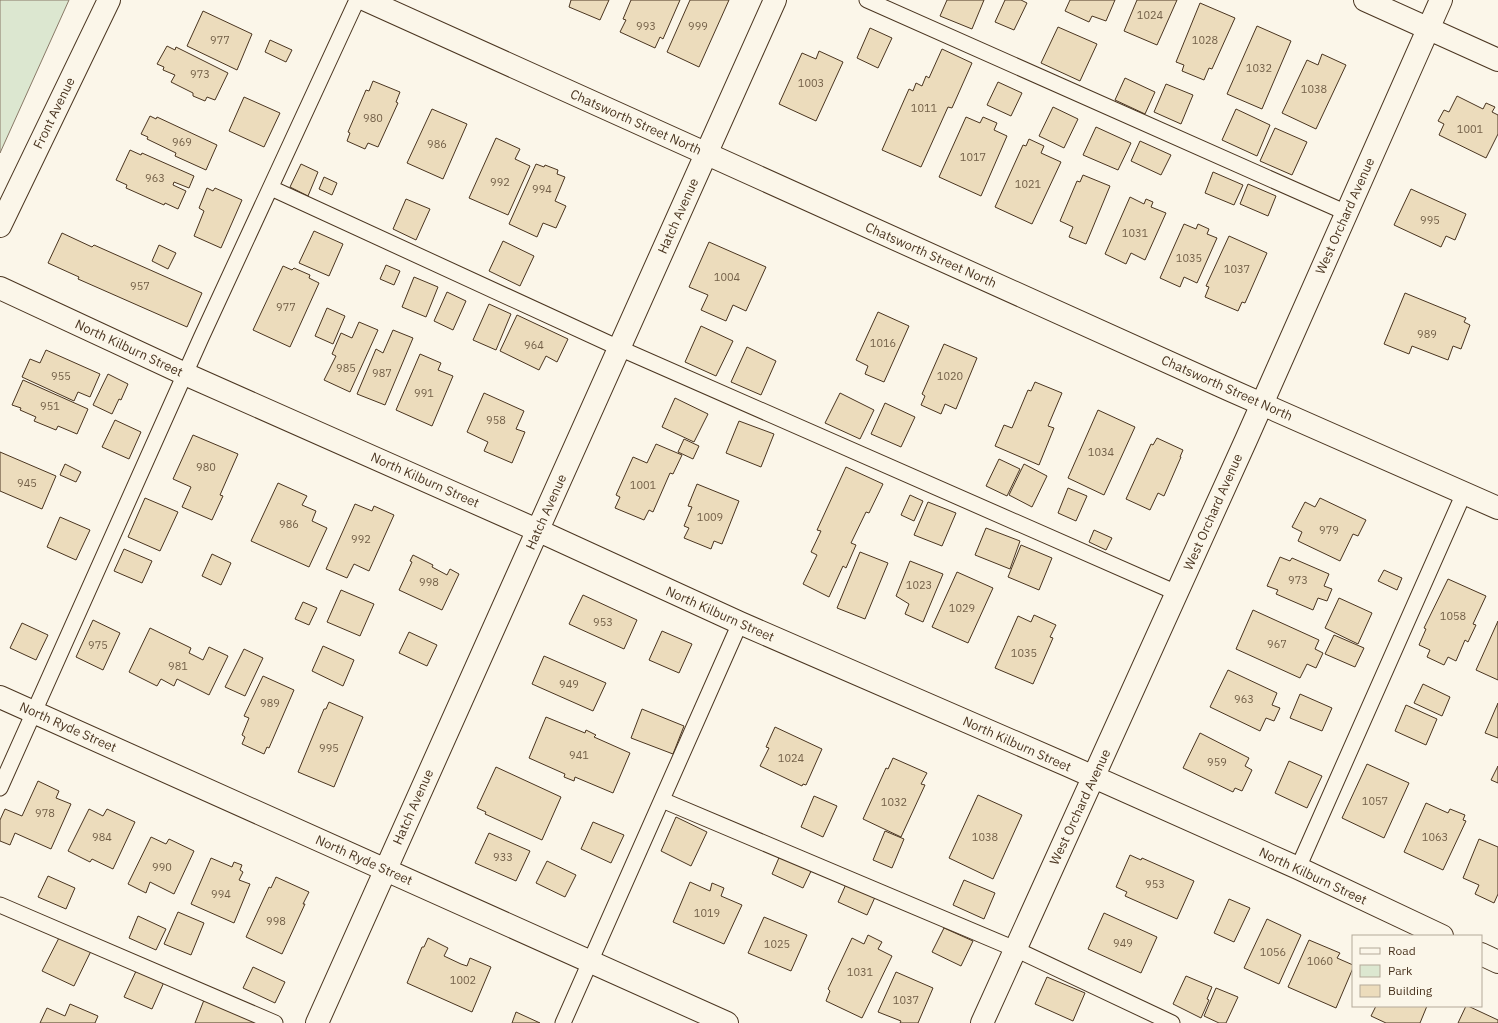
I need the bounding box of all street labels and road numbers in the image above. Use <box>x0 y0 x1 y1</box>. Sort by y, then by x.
street label: Front Avenue <box>29 74 79 152</box>
street label: Chatsworth Street North <box>568 85 704 159</box>
street label: West Orchard Avenue <box>1312 155 1378 277</box>
street label: Hatch Avenue <box>654 176 702 256</box>
street label: Chatsworth Street North <box>863 218 999 292</box>
street label: North Kilburn Street <box>72 316 186 380</box>
street label: Chatsworth Street North <box>1159 351 1295 425</box>
street label: North Kilburn Street <box>368 448 482 512</box>
street label: West Orchard Avenue <box>1180 451 1246 573</box>
street label: Hatch Avenue <box>522 472 570 552</box>
street label: North Kilburn Street <box>663 582 777 646</box>
street label: North Ryde Street <box>17 698 119 756</box>
street label: North Kilburn Street <box>960 712 1074 776</box>
street label: West Orchard Avenue <box>1046 746 1114 868</box>
street label: Hatch Avenue <box>389 767 437 847</box>
street label: North Ryde Street <box>313 831 415 889</box>
street label: North Kilburn Street <box>1256 844 1370 908</box>

